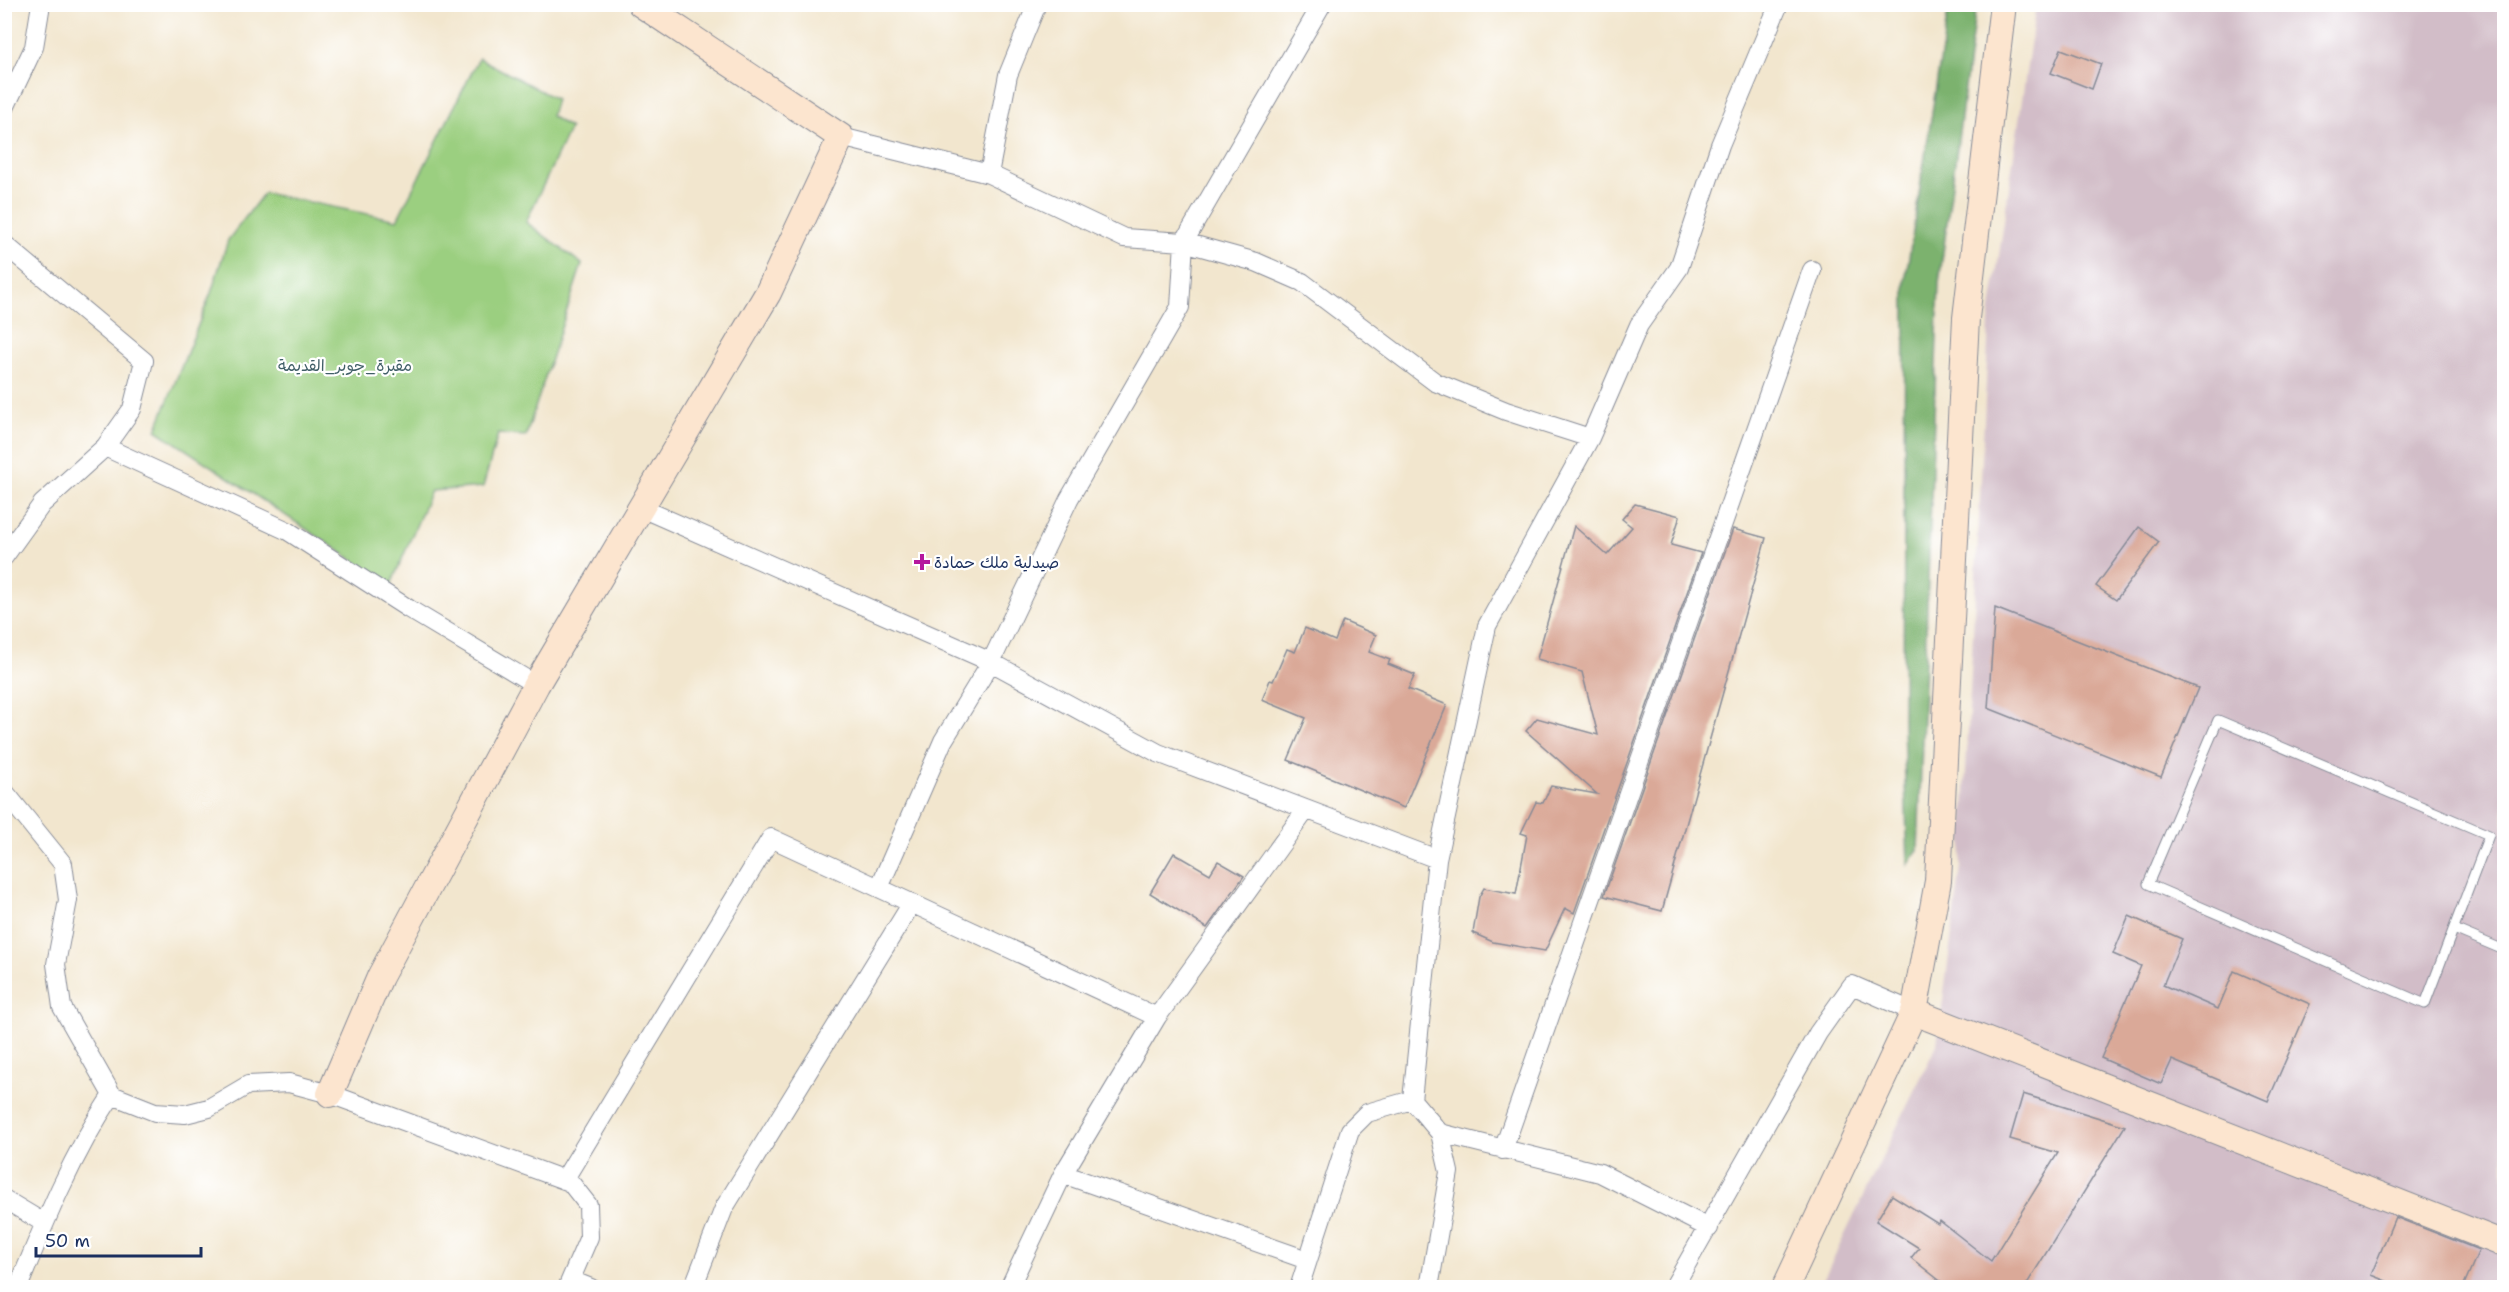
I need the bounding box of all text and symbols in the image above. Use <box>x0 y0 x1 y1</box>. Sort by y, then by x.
park label: مقبرة_جوبر_القديمة <box>278 355 412 376</box>
place label: صيدلية ملك حمادة <box>934 552 1059 573</box>
marker: صيدلية ملك حمادة <box>915 555 929 569</box>
scale bar <box>36 1220 201 1258</box>
text: 50 m <box>45 1229 90 1253</box>

